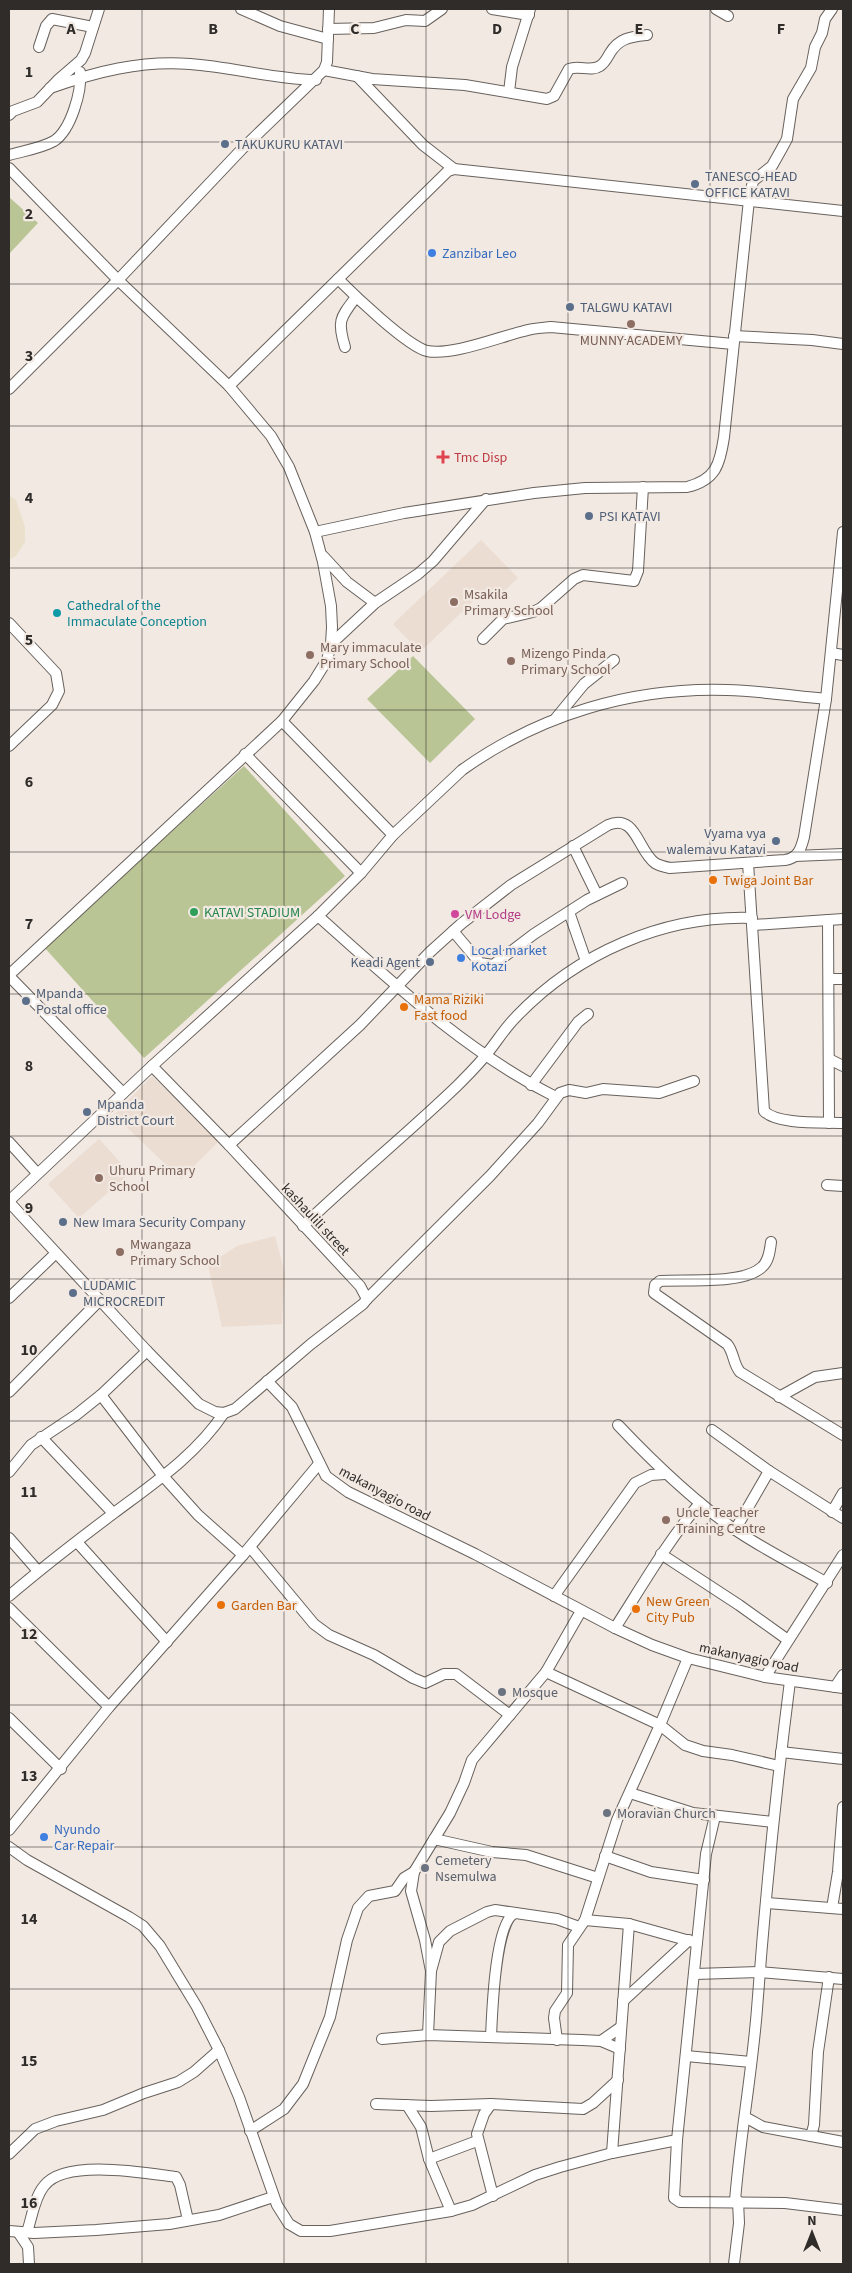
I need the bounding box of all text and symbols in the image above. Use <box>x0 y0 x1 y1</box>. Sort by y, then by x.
text: A <box>65 18 76 40</box>
text: B <box>208 18 218 40</box>
text: C <box>350 18 360 40</box>
text: D <box>492 18 502 40</box>
text: E <box>635 18 643 40</box>
text: F <box>777 18 785 40</box>
text: 1 <box>25 61 33 83</box>
place label: TAKUKURU KATAVI <box>235 135 343 155</box>
marker: TAKUKURU KATAVI <box>219 138 231 150</box>
place label: TANESCO-HEAD OFFICE KATAVI <box>705 167 797 203</box>
marker: TANESCO-HEAD OFFICE KATAVI <box>689 178 701 190</box>
text: 2 <box>25 203 33 225</box>
place label: Zanzibar Leo <box>442 244 517 264</box>
marker: Zanzibar Leo <box>426 247 438 259</box>
place label: TALGWU KATAVI <box>580 298 672 318</box>
marker: TALGWU KATAVI <box>564 301 576 313</box>
marker: MUNNY ACADEMY <box>625 318 637 330</box>
place label: MUNNY ACADEMY <box>580 331 683 351</box>
text: 3 <box>25 345 33 367</box>
place label: Tmc Disp <box>454 448 508 468</box>
marker: Tmc Disp <box>436 450 450 464</box>
text: 4 <box>25 487 34 509</box>
place label: PSI KATAVI <box>599 507 661 527</box>
marker: PSI KATAVI <box>583 510 595 522</box>
place label: Msakila Primary School <box>464 585 554 621</box>
place label: Cathedral of the Immaculate Conception <box>67 596 207 632</box>
marker: Msakila Primary School <box>448 596 460 608</box>
marker: Cathedral of the Immaculate Conception <box>51 607 63 619</box>
text: 5 <box>25 629 33 651</box>
place label: Mary immaculate Primary School <box>320 638 421 674</box>
place label: Mizengo Pinda Primary School <box>521 644 611 680</box>
marker: Mary immaculate Primary School <box>304 649 316 661</box>
marker: Mizengo Pinda Primary School <box>505 655 517 667</box>
text: 6 <box>25 771 33 793</box>
place label: Vyama vya walemavu Katavi <box>666 824 766 860</box>
marker: Vyama vya walemavu Katavi <box>770 835 782 847</box>
place label: Twiga Joint Bar <box>723 871 813 891</box>
marker: Twiga Joint Bar <box>707 874 719 886</box>
place label: KATAVI STADIUM <box>204 903 300 923</box>
place label: VM Lodge <box>465 905 521 925</box>
marker: KATAVI STADIUM <box>188 906 200 918</box>
marker: VM Lodge <box>449 908 461 920</box>
text: 7 <box>25 913 33 935</box>
place label: Local market Kotazi <box>471 941 547 977</box>
marker: Local market Kotazi <box>455 952 467 964</box>
place label: Keadi Agent <box>350 953 420 973</box>
marker: Keadi Agent <box>424 956 436 968</box>
place label: Mpanda Postal office <box>36 984 107 1020</box>
place label: Mama Riziki Fast food <box>414 990 484 1026</box>
marker: Mpanda Postal office <box>20 995 32 1007</box>
marker: Mama Riziki Fast food <box>398 1001 410 1013</box>
text: 8 <box>25 1055 33 1077</box>
place label: Mpanda District Court <box>97 1095 175 1131</box>
marker: Mpanda District Court <box>81 1106 93 1118</box>
place label: Uhuru Primary School <box>109 1161 196 1197</box>
marker: Uhuru Primary School <box>93 1172 105 1184</box>
street label: kashaulili street <box>276 1179 354 1260</box>
text: 9 <box>25 1197 33 1219</box>
place label: New Imara Security Company <box>73 1213 246 1233</box>
marker: New Imara Security Company <box>57 1216 69 1228</box>
place label: Mwangaza Primary School <box>130 1235 220 1271</box>
marker: Mwangaza Primary School <box>114 1246 126 1258</box>
place label: LUDAMIC MICROCREDIT <box>83 1276 166 1312</box>
marker: LUDAMIC MICROCREDIT <box>67 1287 79 1299</box>
text: 10 <box>21 1339 37 1361</box>
street label: makanyagio road <box>335 1461 434 1526</box>
text: 11 <box>21 1481 37 1503</box>
place label: Uncle Teacher Training Centre <box>676 1503 766 1539</box>
marker: Uncle Teacher Training Centre <box>660 1514 672 1526</box>
place label: New Green City Pub <box>646 1592 710 1628</box>
place label: Garden Bar <box>231 1596 297 1616</box>
marker: Garden Bar <box>215 1599 227 1611</box>
marker: New Green City Pub <box>630 1603 642 1615</box>
text: 12 <box>21 1623 37 1645</box>
street label: makanyagio road <box>697 1638 800 1678</box>
place label: Mosque <box>512 1683 558 1703</box>
marker: Mosque <box>496 1686 508 1698</box>
text: 13 <box>21 1765 37 1787</box>
place label: Moravian Church <box>617 1804 716 1824</box>
marker: Moravian Church <box>601 1807 613 1819</box>
place label: Nyundo Car Repair <box>54 1820 115 1856</box>
marker: Nyundo Car Repair <box>38 1831 50 1843</box>
place label: Cemetery Nsemulwa <box>435 1851 497 1887</box>
marker: Cemetery Nsemulwa <box>419 1862 431 1874</box>
text: 14 <box>21 1908 38 1930</box>
text: 15 <box>21 2050 37 2072</box>
text: 16 <box>21 2192 37 2214</box>
north arrow <box>787 2208 837 2258</box>
text: N <box>807 2211 817 2231</box>

